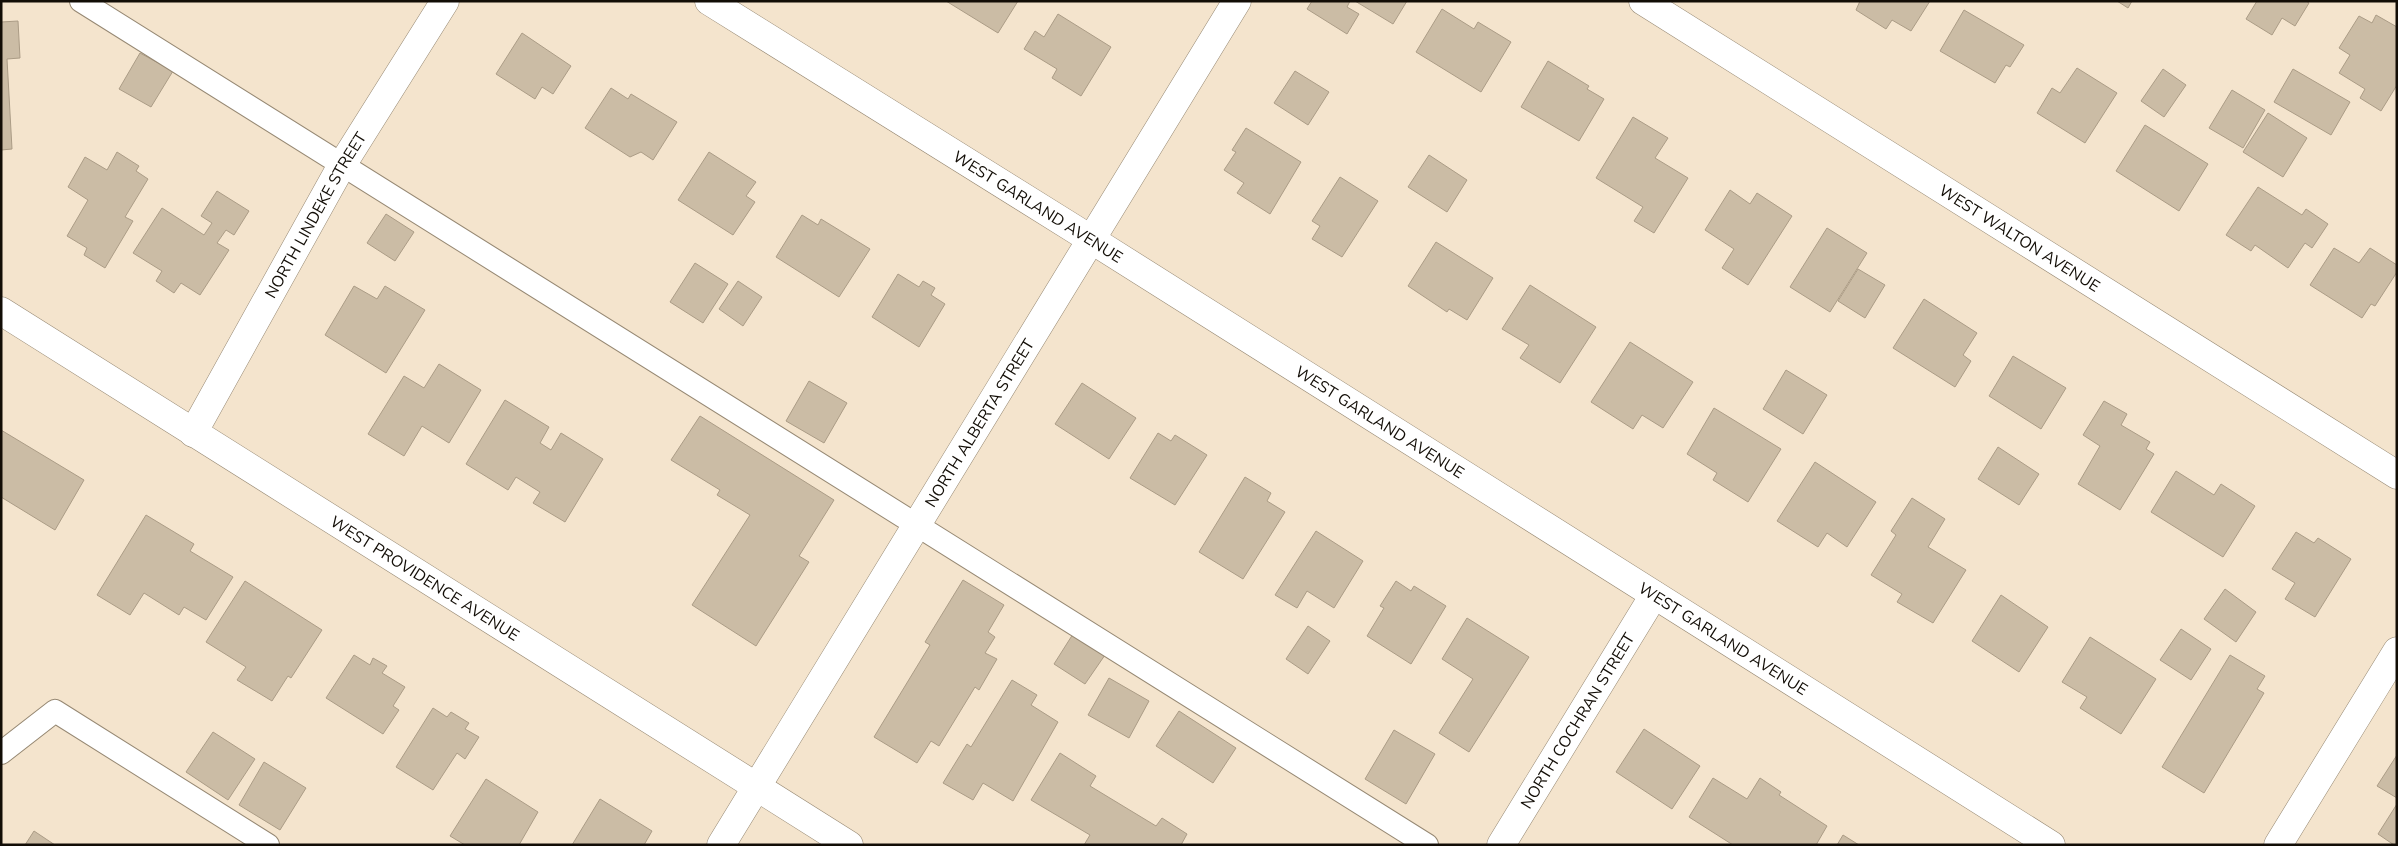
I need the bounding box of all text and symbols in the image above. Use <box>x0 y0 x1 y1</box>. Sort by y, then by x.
street label: NORTH LINDEKE STREET <box>260 128 372 302</box>
street label: WEST GARLAND AVENUE <box>949 146 1127 269</box>
street label: WEST WALTON AVENUE <box>1934 180 2104 298</box>
street label: NORTH ALBERTA STREET <box>920 335 1040 512</box>
street label: WEST GARLAND AVENUE <box>1291 361 1468 484</box>
street label: WEST PROVIDENCE AVENUE <box>326 511 523 647</box>
street label: WEST GARLAND AVENUE <box>1634 578 1812 701</box>
street label: NORTH COCHRAN STREET <box>1516 629 1640 813</box>

